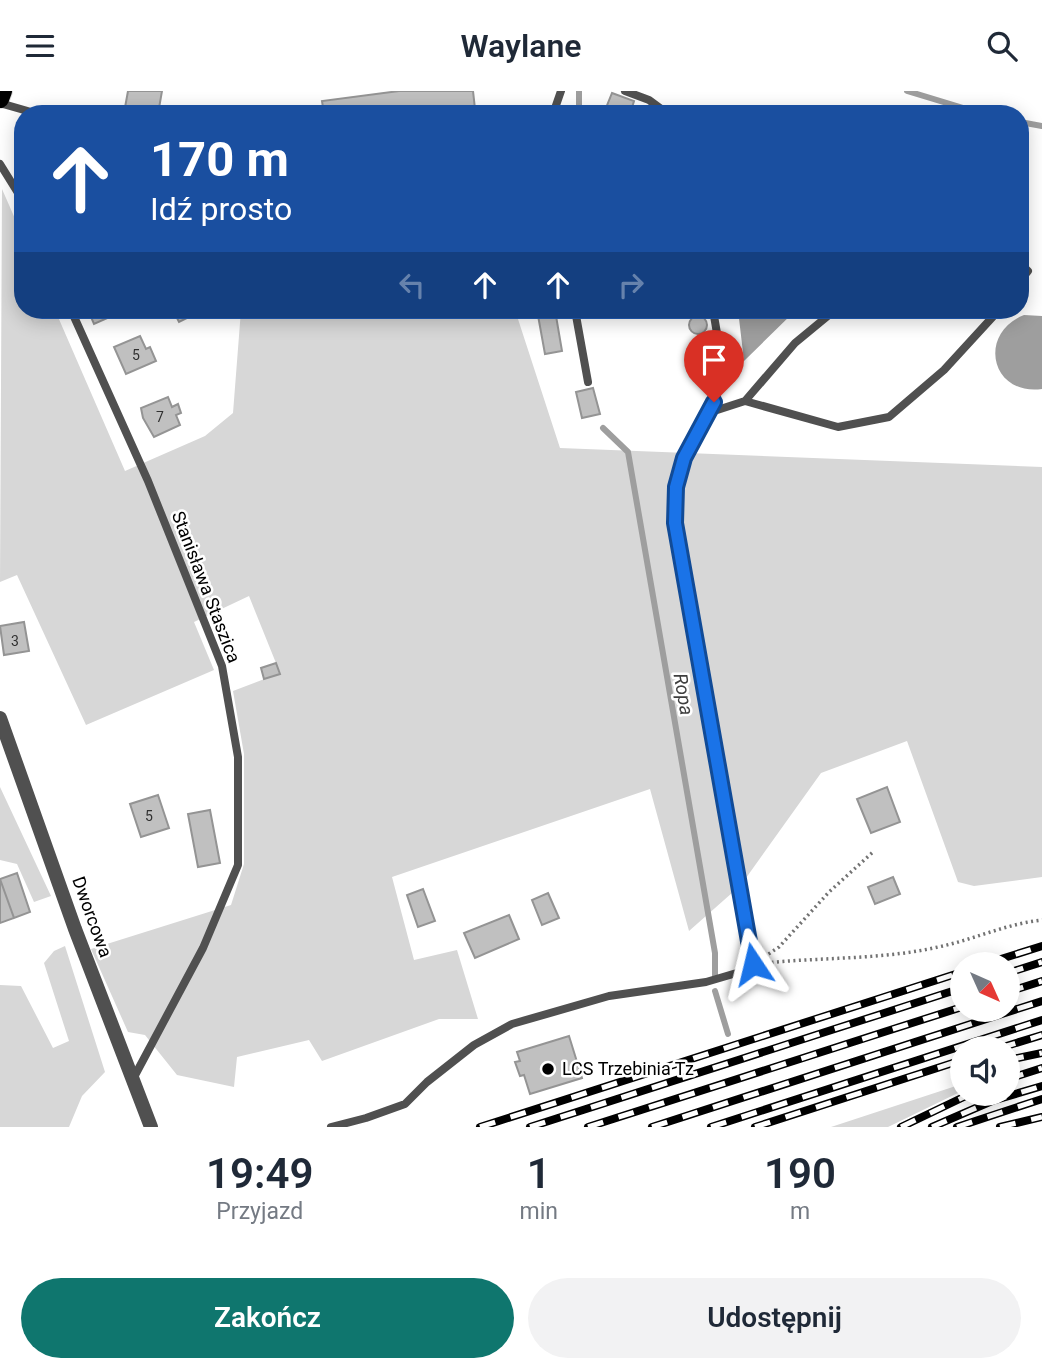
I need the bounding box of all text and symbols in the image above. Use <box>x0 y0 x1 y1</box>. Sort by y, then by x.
icon: menu <box>21 27 59 65</box>
text: Waylane <box>460 27 582 65</box>
icon: search <box>983 27 1021 65</box>
text: 170 m <box>150 131 289 188</box>
icon: ahead <box>35 133 126 224</box>
text: Idź prosto <box>150 190 292 228</box>
icon: left <box>393 266 431 304</box>
icon: ahead <box>466 266 504 304</box>
icon: ahead <box>539 266 577 304</box>
icon: right <box>612 266 650 304</box>
pin <box>684 330 744 402</box>
icon: arrive <box>695 341 733 379</box>
house number: 5 <box>132 347 140 363</box>
house number: 7 <box>156 409 164 425</box>
street label: Stanisława Staszica <box>168 508 245 666</box>
house number: 3 <box>11 633 19 649</box>
water label: Ropa <box>669 671 699 717</box>
house number: 5 <box>145 808 153 824</box>
street label: Dworcowa <box>68 874 117 960</box>
position arrow <box>716 927 790 1001</box>
north arrow <box>950 952 1020 1022</box>
map controls <box>950 952 1020 1106</box>
button: sound <box>950 1036 1020 1106</box>
place label: LCS Trzebinia Tz <box>562 1058 694 1079</box>
marker: LCS Trzebinia Tz <box>540 1061 556 1077</box>
text: 19:49 <box>206 1149 313 1198</box>
text: 1 <box>527 1149 551 1198</box>
text: 190 <box>764 1149 836 1198</box>
text: Przyjazd <box>216 1198 303 1225</box>
text: min <box>519 1198 558 1225</box>
text: m <box>790 1198 810 1225</box>
button: Zakończ <box>21 1278 514 1358</box>
button: Udostępnij <box>528 1278 1021 1358</box>

